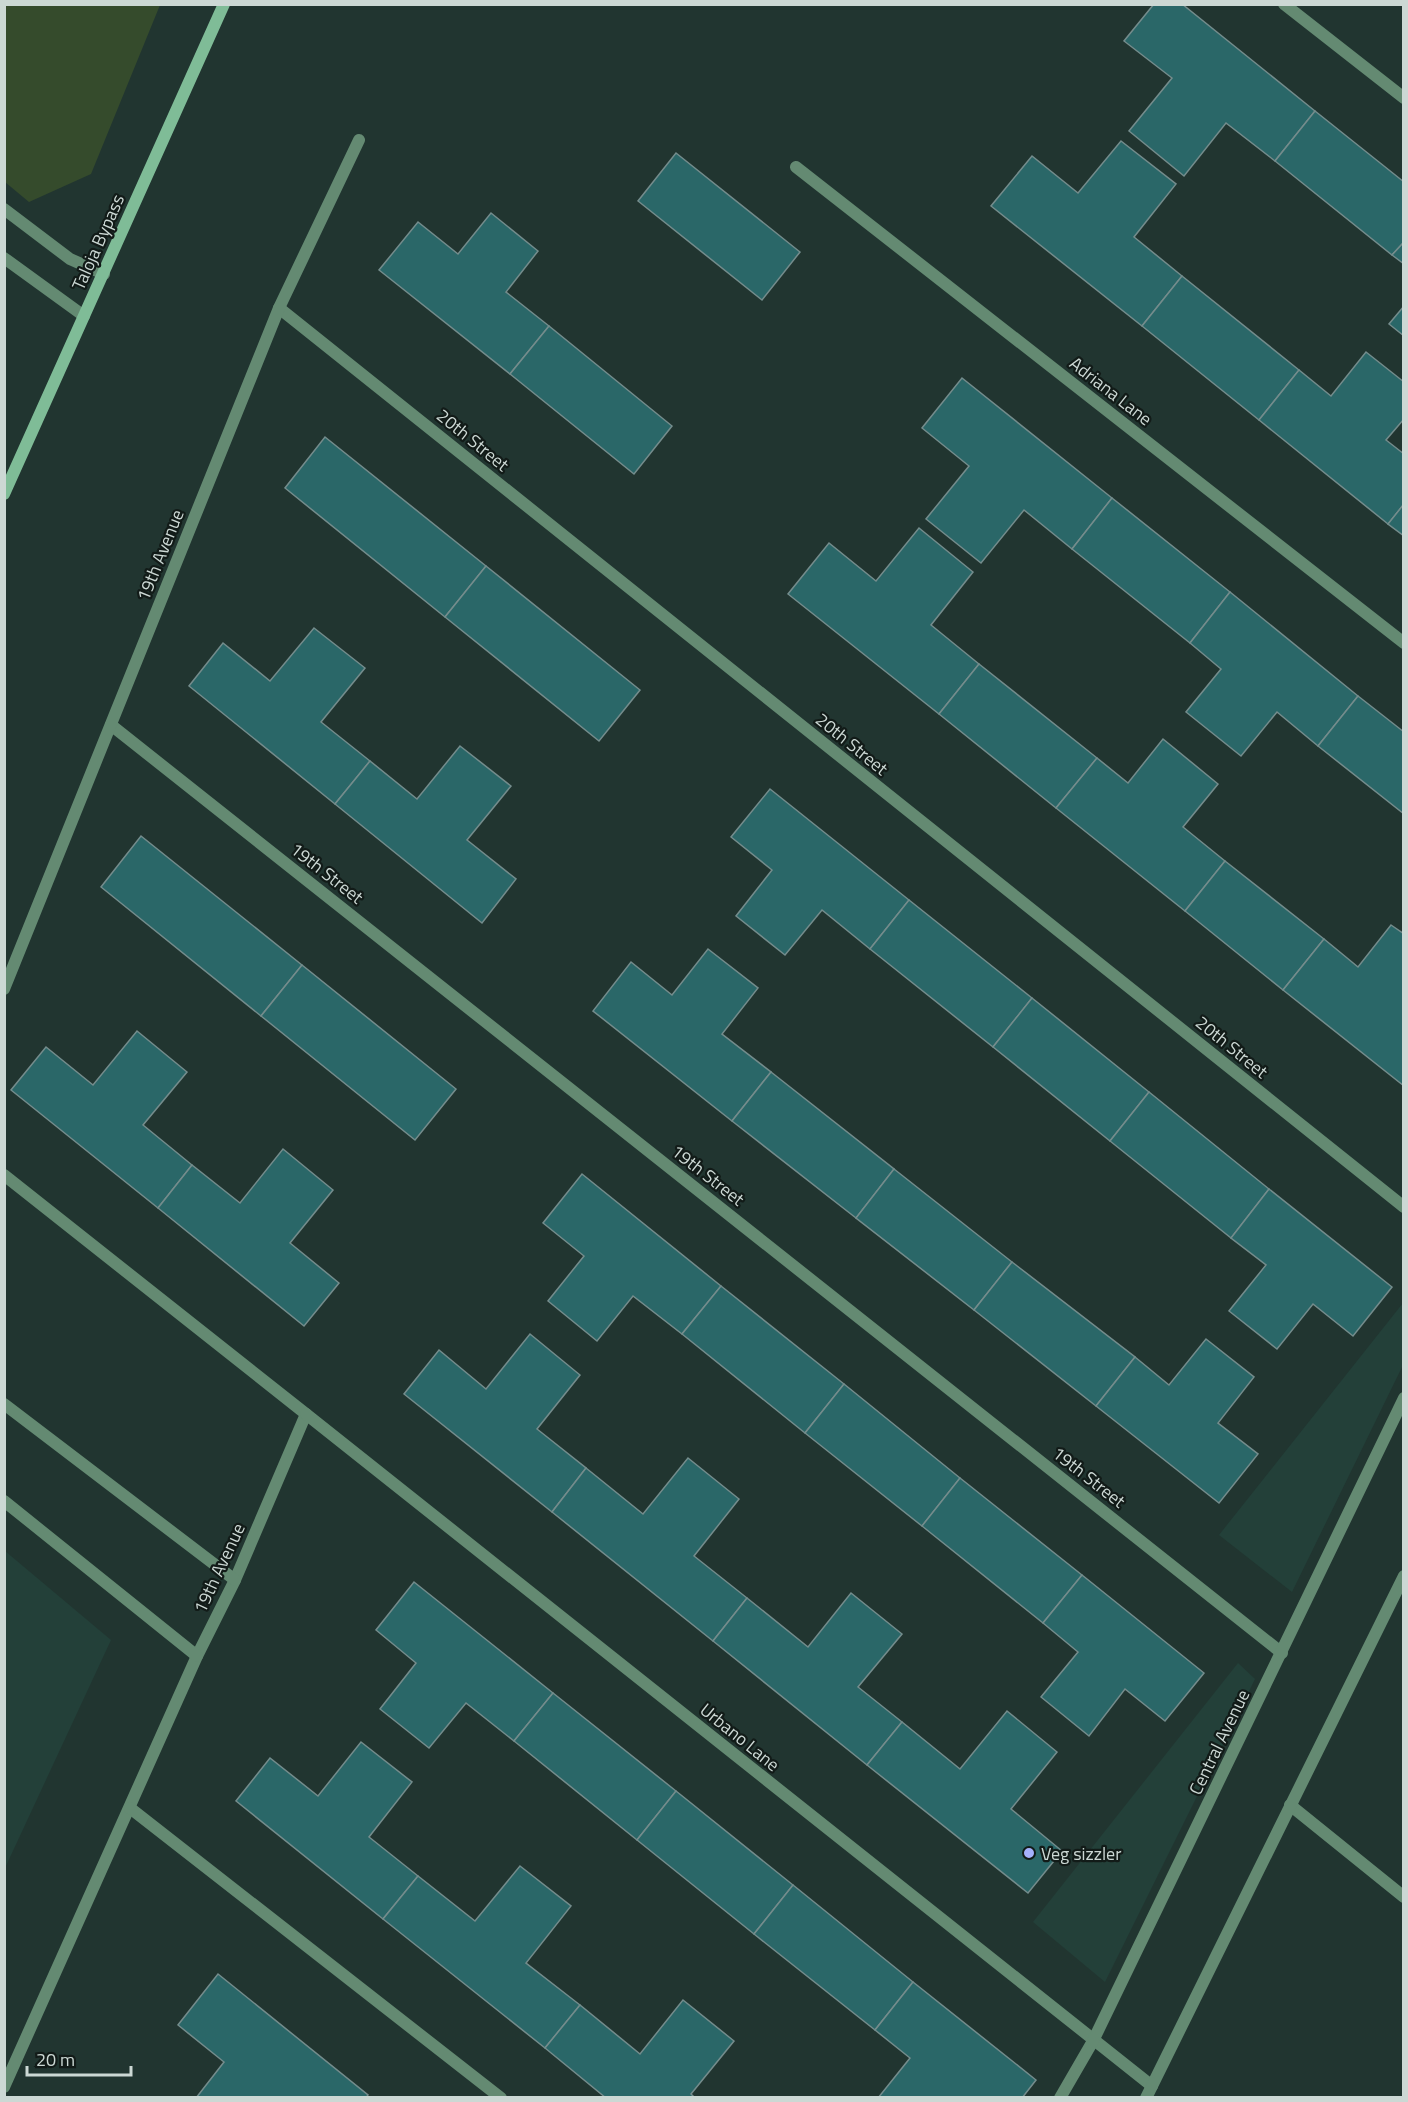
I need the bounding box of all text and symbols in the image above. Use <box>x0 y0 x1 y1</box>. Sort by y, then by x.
street label: Taloja Bypass <box>65 190 131 294</box>
street label: Adriana Lane <box>1064 350 1158 432</box>
street label: 20th Street <box>431 402 516 478</box>
street label: 19th Avenue <box>129 505 191 605</box>
street label: 20th Street <box>810 706 895 782</box>
street label: 19th Street <box>285 836 370 911</box>
street label: 20th Street <box>1190 1009 1275 1085</box>
street label: 19th Street <box>666 1138 751 1213</box>
street label: 19th Street <box>1047 1440 1132 1515</box>
street label: 19th Avenue <box>186 1519 252 1617</box>
street label: Central Avenue <box>1182 1685 1256 1799</box>
street label: Urbano Lane <box>694 1696 786 1778</box>
place label: Veg sizzler <box>1041 1840 1121 1867</box>
marker: Veg sizzler <box>1022 1846 1036 1860</box>
scale bar <box>27 2039 130 2077</box>
text: 20 m <box>36 2046 75 2073</box>

